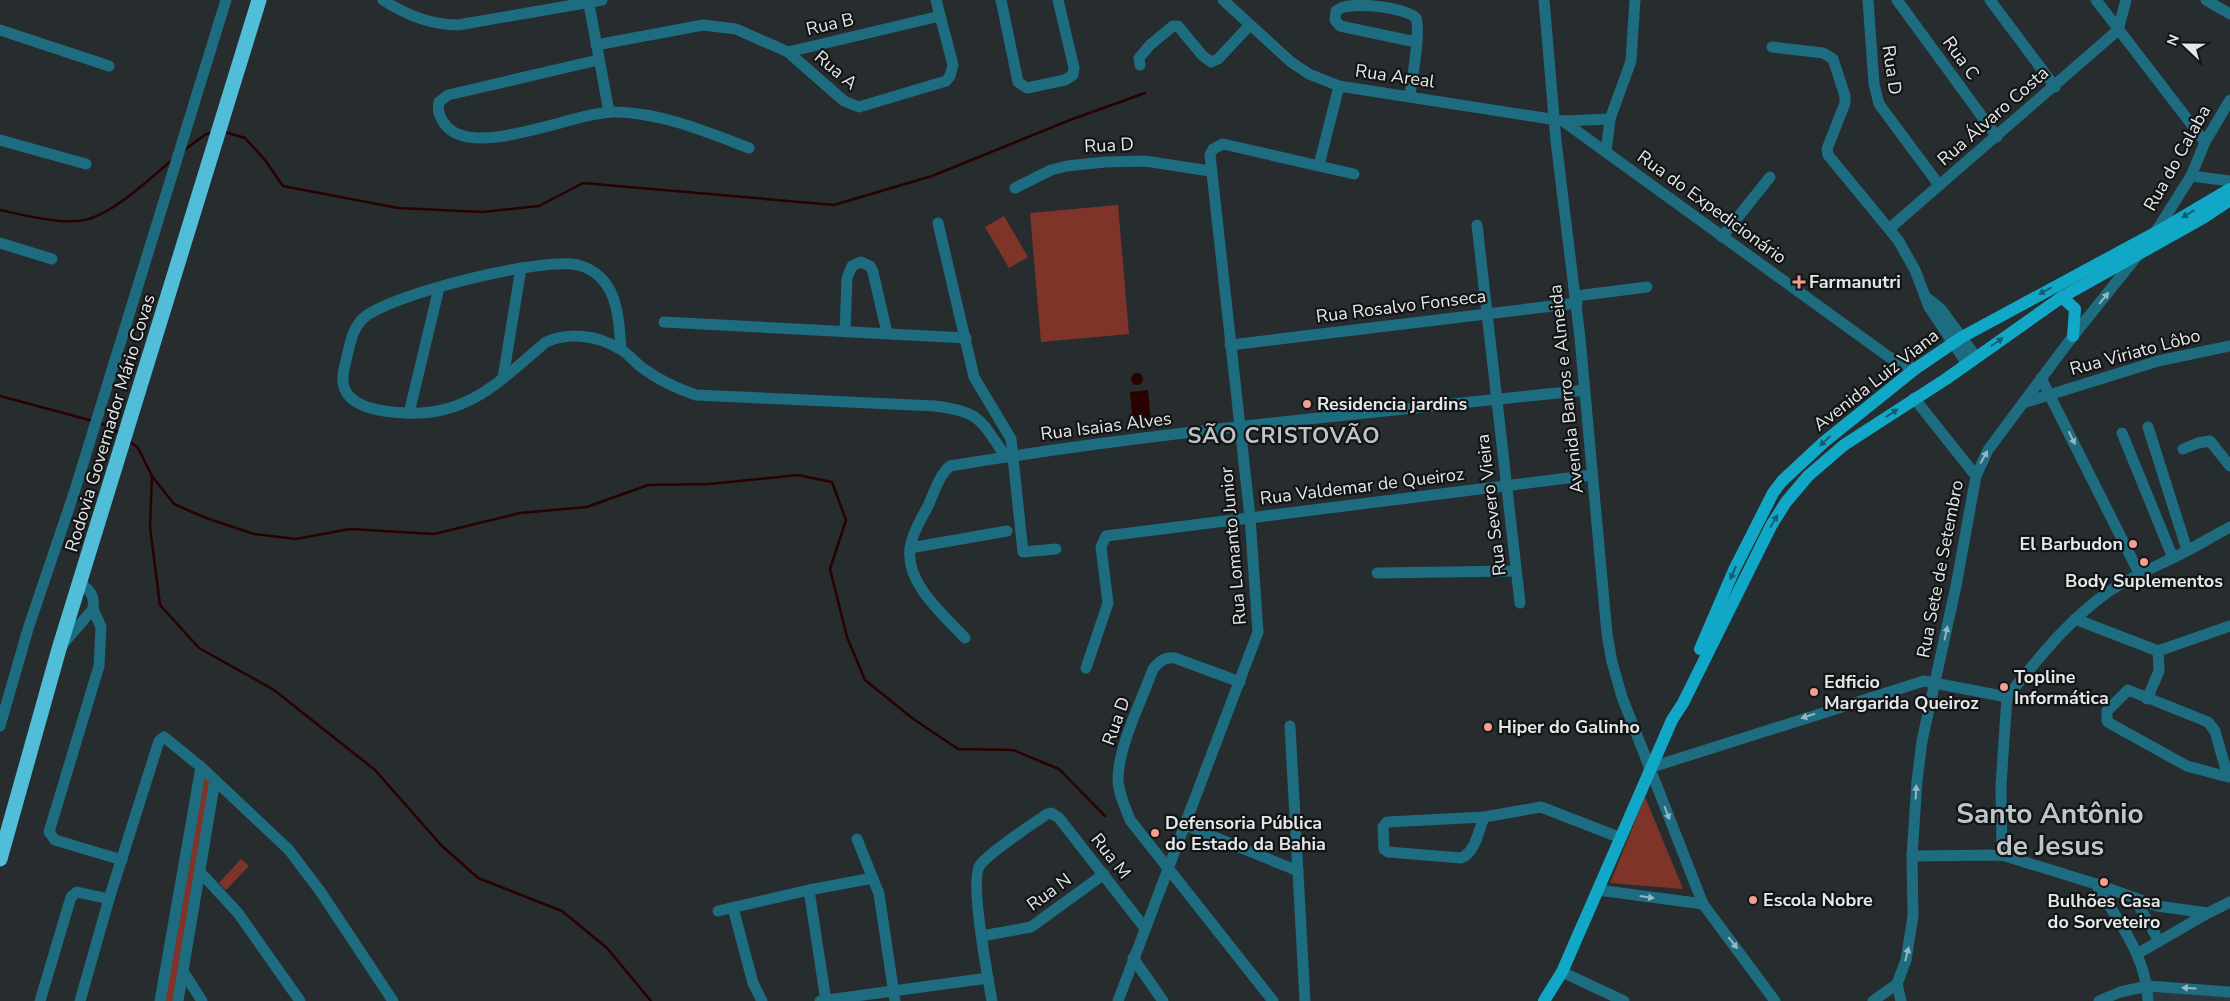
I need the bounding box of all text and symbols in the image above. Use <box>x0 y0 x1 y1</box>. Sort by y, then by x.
street label: Rua B <box>804 7 856 41</box>
north arrow <box>2160 20 2210 70</box>
street label: Rua C <box>1937 31 1985 85</box>
text: N <box>2163 32 2184 49</box>
street label: Rua D <box>1877 44 1907 96</box>
street label: Rua A <box>809 45 863 95</box>
street label: Rua Areal <box>1354 59 1437 94</box>
street label: Rua Álvaro Costa <box>1932 61 2054 171</box>
street label: Rua do Calaba <box>2138 101 2216 215</box>
street label: Rua D <box>1084 132 1134 158</box>
street label: Rua do Expedicionário <box>1633 145 1791 269</box>
one-way arrow <box>2181 209 2194 218</box>
place label: Farmanutri <box>1809 270 1901 294</box>
marker: Farmanutri <box>1793 276 1805 288</box>
street label: Avenida Barros e Almeida <box>1543 283 1589 495</box>
street label: Rua Rosalvo Fonseca <box>1315 284 1487 328</box>
one-way arrow <box>2038 286 2052 295</box>
street label: Rodovia Governador Mário Covas <box>59 291 161 555</box>
one-way arrow <box>2098 292 2109 305</box>
street label: Avenida Luiz Viana <box>1808 323 1944 437</box>
street label: Rua Viriato Lôbo <box>2067 323 2203 381</box>
one-way arrow <box>1991 337 2004 347</box>
place label: Residencia jardins <box>1317 392 1467 416</box>
marker: Residencia jardins <box>1301 398 1313 410</box>
street label: Rua Isaias Alves <box>1039 406 1173 446</box>
one-way arrow <box>1886 408 1899 418</box>
district label: SÃO CRISTOVÃO <box>1187 421 1381 451</box>
one-way arrow <box>2068 431 2076 445</box>
street label: Rua Severo Vieira <box>1470 433 1512 577</box>
one-way arrow <box>1819 435 1831 447</box>
one-way arrow <box>1980 450 1988 465</box>
street label: Rua Valdemar de Queiroz <box>1259 462 1465 510</box>
street label: Rua Lomanto Junior <box>1214 465 1252 626</box>
street label: Rua Sete de Setembro <box>1911 478 1969 660</box>
one-way arrow <box>1770 515 1779 528</box>
place label: El Barbudon <box>2019 532 2123 556</box>
marker: El Barbudon <box>2127 538 2139 550</box>
marker: Body Suplementos <box>2138 556 2150 568</box>
one-way arrow <box>1729 566 1737 580</box>
place label: Body Suplementos <box>2065 569 2223 593</box>
one-way arrow <box>1942 625 1950 640</box>
place label: Topline Informática <box>2014 665 2109 710</box>
place label: Edficio Margarida Queiroz <box>1824 670 1979 715</box>
marker: Topline Informática <box>1998 681 2010 693</box>
marker: Edficio Margarida Queiroz <box>1808 686 1820 698</box>
street label: Rua D <box>1096 694 1136 748</box>
one-way arrow <box>1800 713 1815 721</box>
place label: Hiper do Galinho <box>1498 715 1640 739</box>
marker: Hiper do Galinho <box>1482 721 1494 733</box>
one-way arrow <box>1912 784 1920 800</box>
district label: Santo Antônio de Jesus <box>1956 795 2144 865</box>
one-way arrow <box>1663 806 1671 821</box>
place label: Defensoria Pública do Estado da Bahia <box>1165 811 1326 856</box>
marker: Defensoria Pública do Estado da Bahia <box>1149 827 1161 839</box>
street label: Rua M <box>1086 828 1136 884</box>
street label: Rua N <box>1022 868 1076 916</box>
marker: Bulhões Casa do Sorveteiro <box>2098 876 2110 888</box>
place label: Escola Nobre <box>1763 888 1873 912</box>
place label: Bulhões Casa do Sorveteiro <box>2047 889 2161 934</box>
one-way arrow <box>1639 893 1655 901</box>
marker: Escola Nobre <box>1747 894 1759 906</box>
one-way arrow <box>1727 936 1738 949</box>
one-way arrow <box>1903 947 1911 962</box>
one-way arrow <box>2181 984 2197 992</box>

